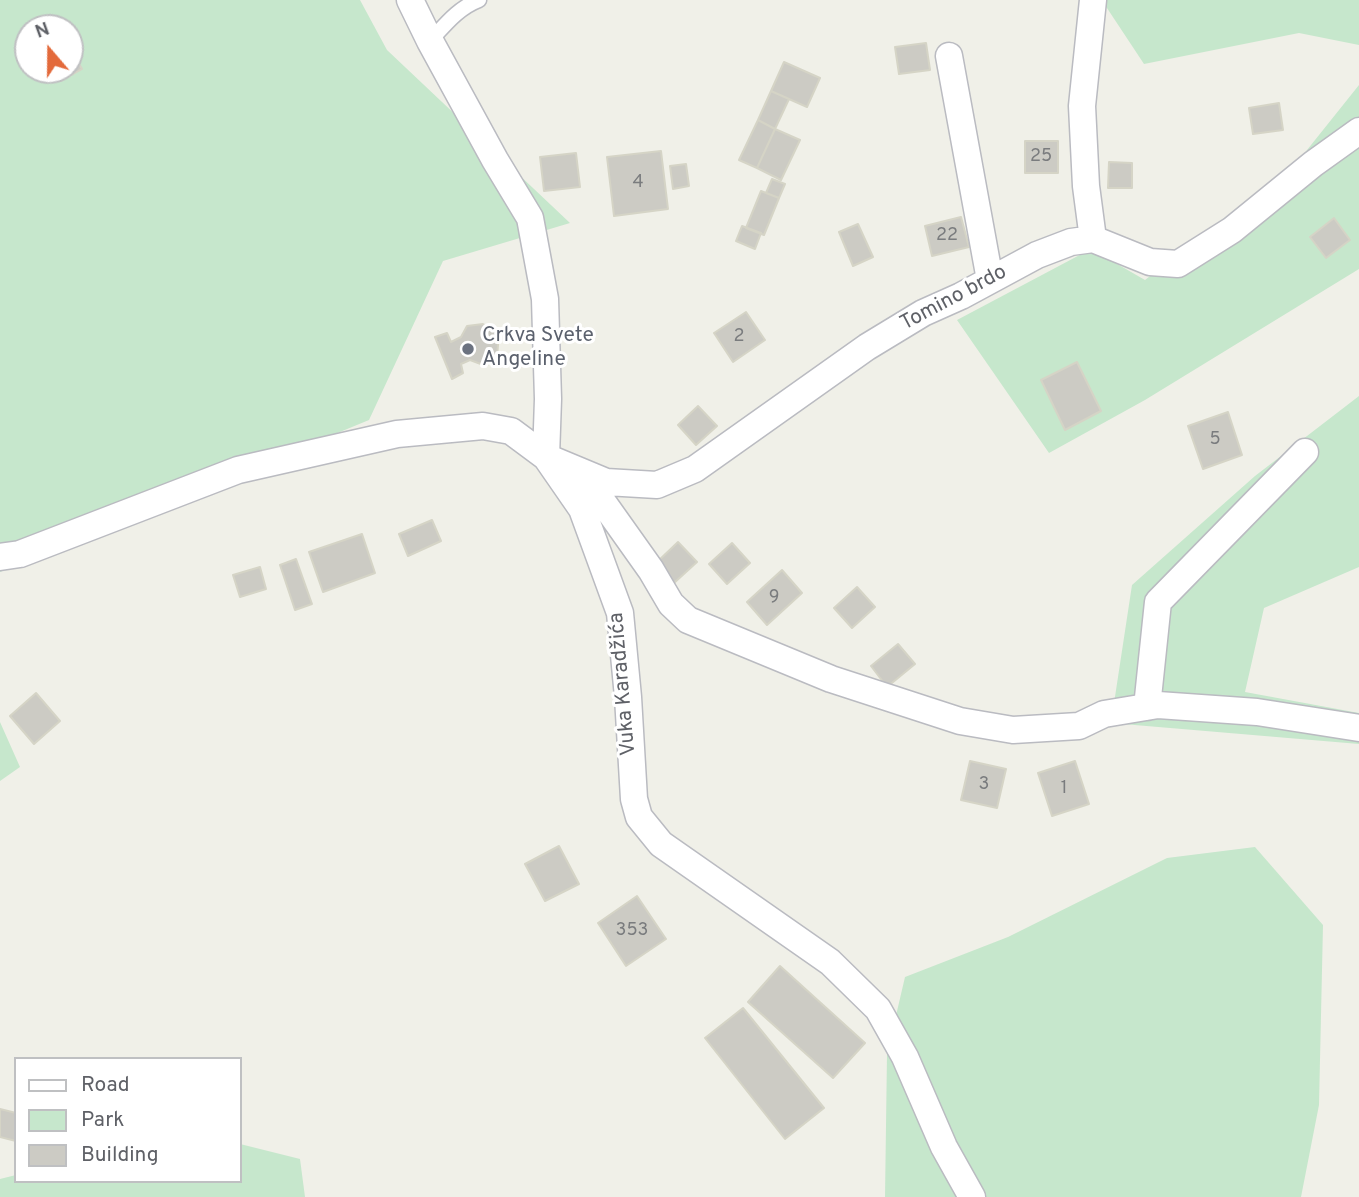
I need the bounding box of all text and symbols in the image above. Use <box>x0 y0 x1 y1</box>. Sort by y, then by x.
north arrow <box>14 14 84 84</box>
text: N <box>32 18 53 45</box>
house number: 25 <box>1030 146 1052 168</box>
house number: 4 <box>632 172 644 194</box>
house number: 22 <box>936 225 958 247</box>
street label: Tomino brdo <box>897 260 1011 338</box>
place label: Crkva Svete Angeline <box>482 324 594 374</box>
house number: 2 <box>733 326 745 348</box>
marker: Crkva Svete Angeline <box>460 341 476 357</box>
house number: 5 <box>1209 429 1221 451</box>
house number: 9 <box>769 587 779 609</box>
street label: Vuka Karadžića <box>605 611 643 757</box>
house number: 3 <box>979 774 989 796</box>
house number: 1 <box>1061 778 1067 800</box>
house number: 353 <box>616 920 648 942</box>
legend <box>14 1057 242 1183</box>
text: Road <box>81 1072 130 1099</box>
text: Park <box>81 1107 124 1134</box>
text: Building <box>81 1142 159 1169</box>

